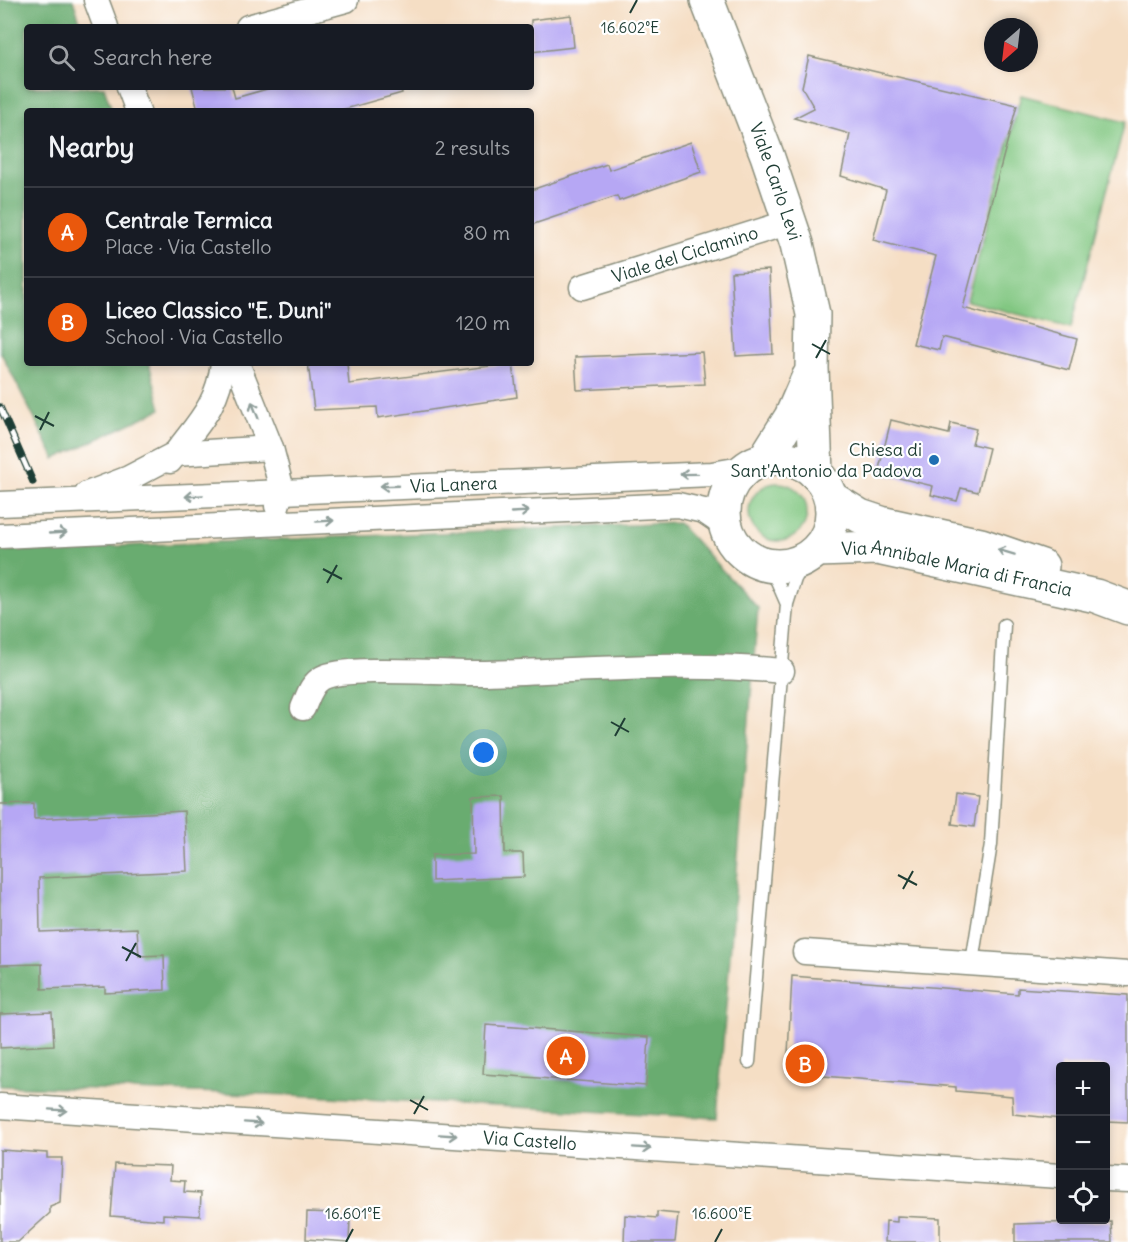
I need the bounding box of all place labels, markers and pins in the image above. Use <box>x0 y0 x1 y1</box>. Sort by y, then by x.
place label: Chiesa di Sant'Antonio da Padova <box>730 438 922 482</box>
marker: Chiesa di Sant'Antonio da Padova <box>927 453 941 467</box>
pin: A <box>546 1034 586 1078</box>
pin: B <box>786 1042 824 1086</box>

